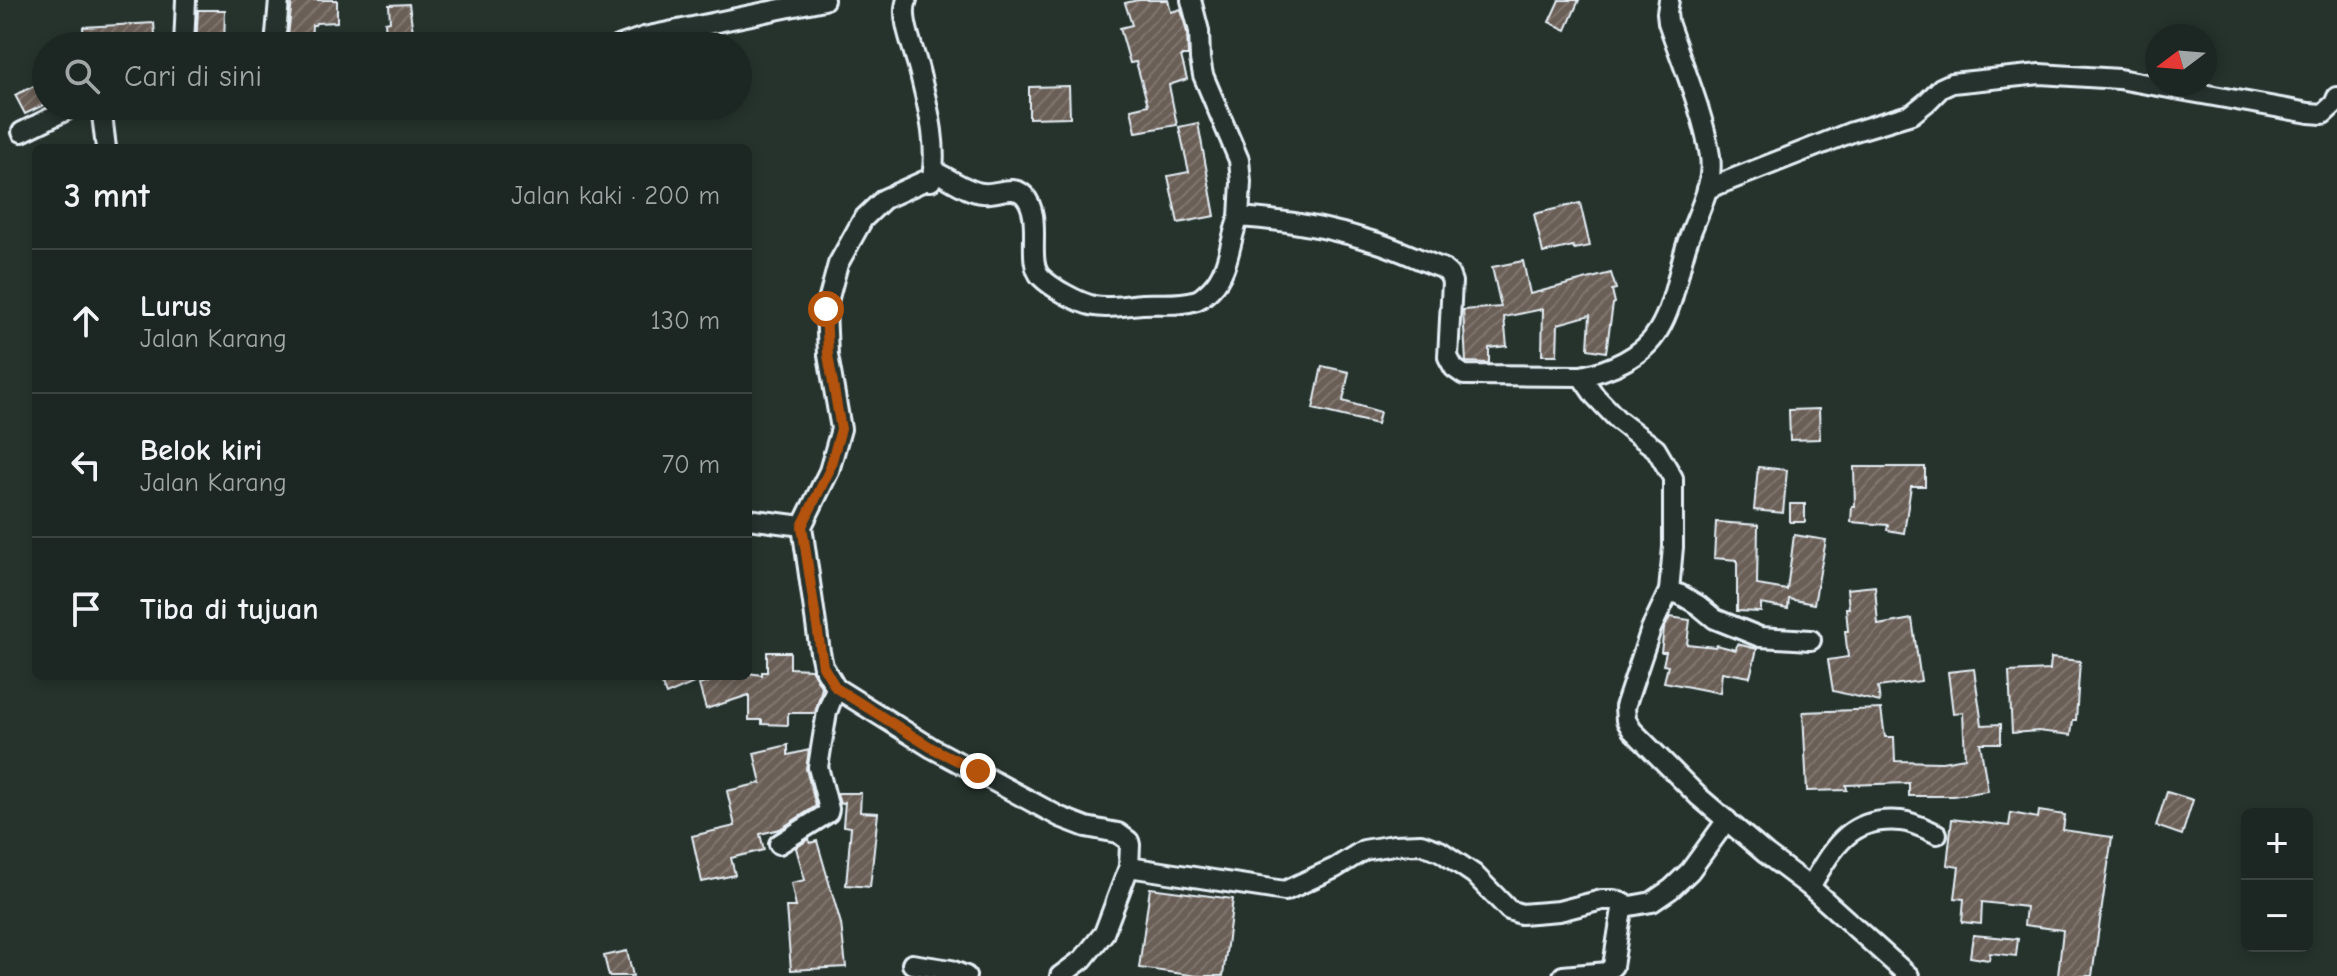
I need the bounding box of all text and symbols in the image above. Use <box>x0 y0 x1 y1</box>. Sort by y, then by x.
north arrow <box>2145 24 2217 96</box>
search box <box>32 32 752 120</box>
icon: search <box>60 54 104 98</box>
text: Cari di sini <box>124 59 262 94</box>
text: 3 mnt <box>64 176 150 216</box>
text: Jalan kaki · 200 m <box>511 181 720 211</box>
text: Lurus <box>140 289 211 324</box>
route start <box>808 291 844 327</box>
icon: ahead <box>64 299 108 343</box>
text: 130 m <box>651 306 720 336</box>
text: Jalan Karang <box>140 324 287 354</box>
text: Belok kiri <box>140 433 262 468</box>
icon: left <box>64 443 108 487</box>
text: 70 m <box>662 450 720 480</box>
text: Jalan Karang <box>140 468 287 498</box>
icon: arrive <box>64 587 108 631</box>
text: Tiba di tujuan <box>140 592 319 627</box>
route end <box>960 753 996 789</box>
map controls <box>2241 808 2313 952</box>
button: + <box>2241 808 2313 880</box>
button: − <box>2241 880 2313 952</box>

